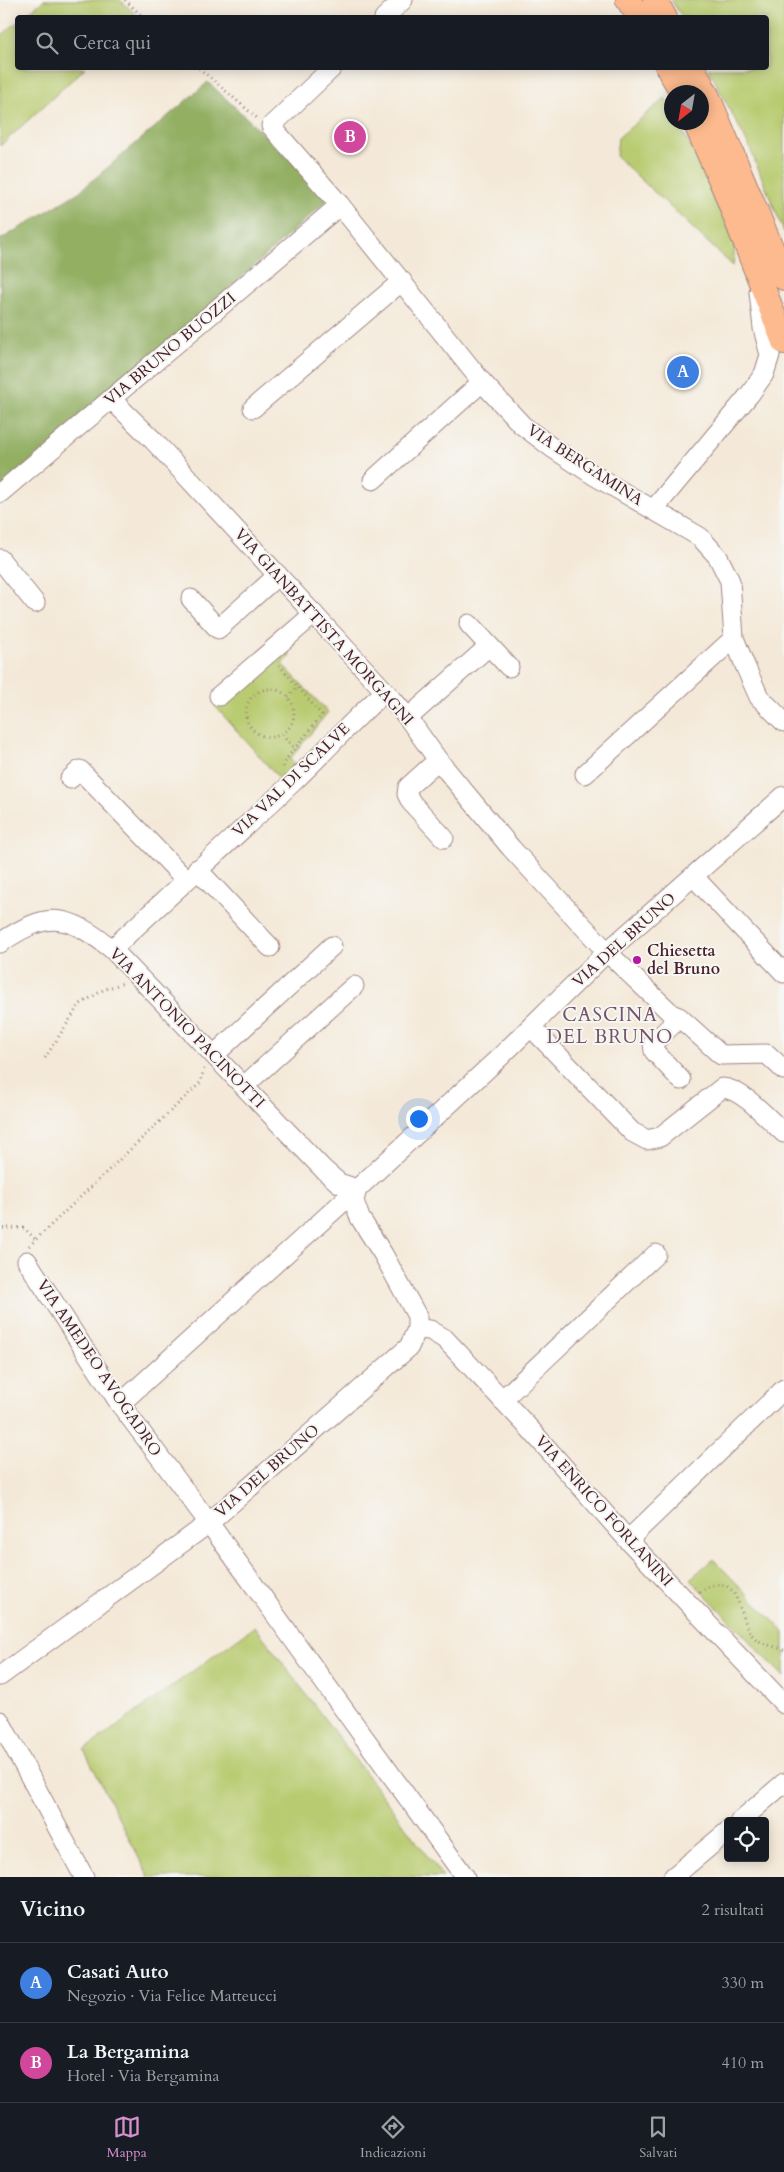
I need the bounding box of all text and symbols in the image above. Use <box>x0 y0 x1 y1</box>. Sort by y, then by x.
search box <box>15 15 769 70</box>
icon: search <box>33 29 61 57</box>
text: Cerca qui <box>73 30 151 56</box>
north arrow <box>664 85 709 130</box>
pin: B <box>334 118 366 156</box>
street label: VIA BRUNO BUOZZI <box>99 287 241 411</box>
pin: A <box>667 353 699 391</box>
street label: VIA BERGAMINA <box>523 419 648 511</box>
street label: VIA GIANBATTISTA MORGAGNI <box>229 524 419 730</box>
street label: VIA VAL DI SCALVE <box>227 718 355 842</box>
street label: VIA DEL BRUNO <box>567 888 681 992</box>
place label: Chiesetta del Bruno <box>647 940 720 980</box>
street label: VIA ANTONIO PACINOTTI <box>104 943 270 1113</box>
marker: Chiesetta del Bruno <box>631 954 643 966</box>
district label: CASCINA DEL BRUNO <box>547 1002 673 1050</box>
your location <box>406 1106 432 1132</box>
street label: VIA AMEDEO AVOGADRO <box>31 1275 167 1461</box>
street label: VIA DEL BRUNO <box>210 1419 324 1523</box>
street label: VIA ENRICO FORLANINI <box>530 1431 678 1591</box>
map controls <box>724 1817 769 1862</box>
button: locate <box>724 1817 769 1862</box>
text: Vicino <box>20 1895 85 1924</box>
text: 2 risultati <box>701 1899 764 1921</box>
text: Casati Auto <box>67 1959 169 1985</box>
text: A <box>30 1972 42 1994</box>
text: 330 m <box>722 1972 764 1994</box>
text: Negozio · Via Felice Matteucci <box>67 1985 277 2007</box>
text: La Bergamina <box>67 2039 189 2065</box>
text: B <box>30 2052 42 2074</box>
text: 410 m <box>722 2052 764 2074</box>
text: Hotel · Via Bergamina <box>67 2065 219 2087</box>
tab: Mappa <box>107 2113 147 2162</box>
tab: Indicazioni <box>360 2113 426 2162</box>
tab: Salvati <box>639 2113 677 2162</box>

